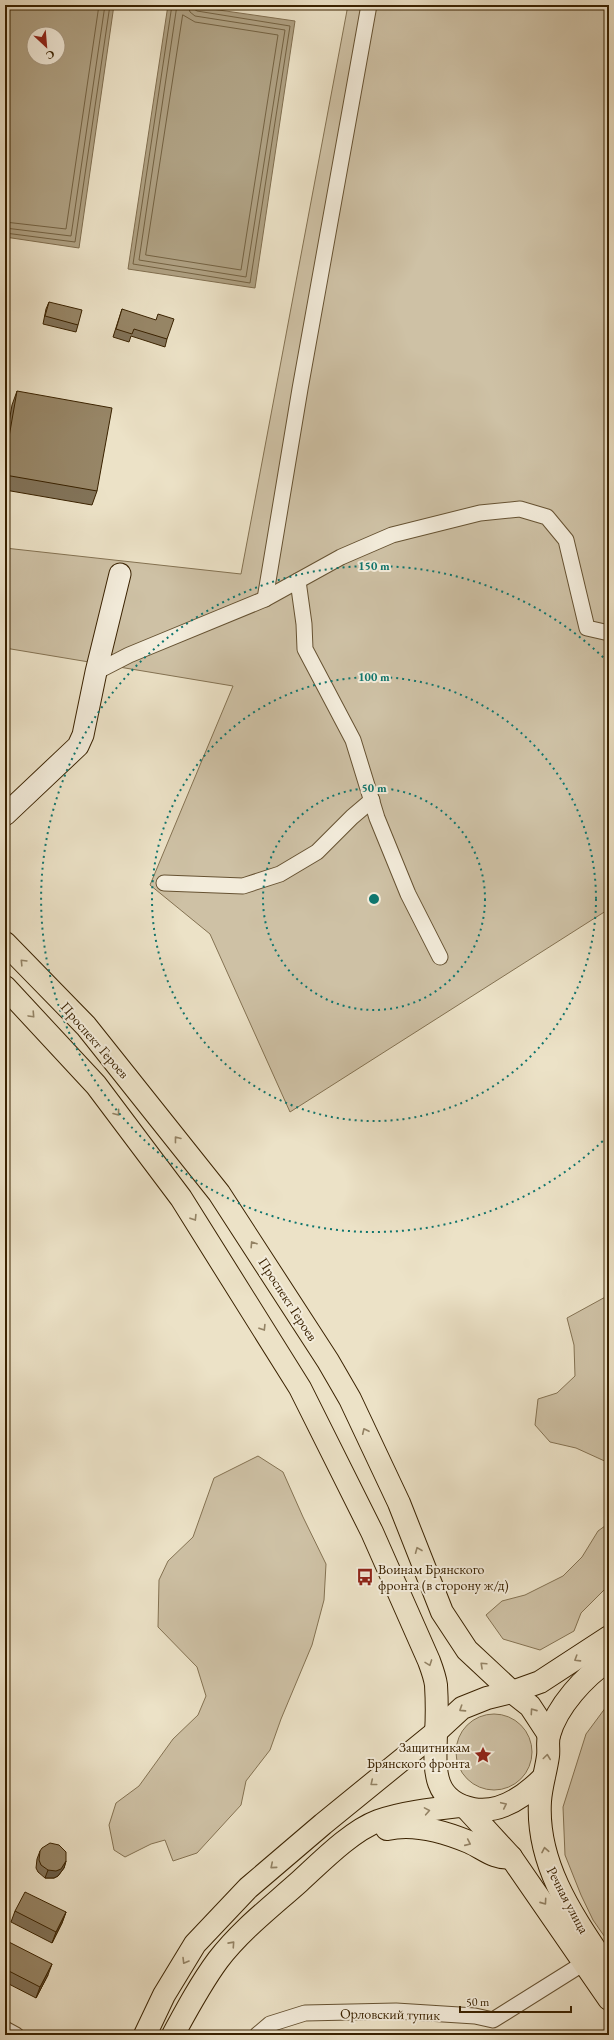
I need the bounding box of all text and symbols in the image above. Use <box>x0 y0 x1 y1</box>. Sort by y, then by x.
north arrow <box>26 26 66 66</box>
text: С <box>44 47 57 63</box>
text: 150 m <box>358 558 390 574</box>
text: 100 m <box>358 669 390 685</box>
text: 50 m <box>361 780 387 796</box>
centre of rings <box>367 892 381 906</box>
one-way arrow <box>20 959 28 967</box>
street label: Проспект Героев <box>57 998 133 1082</box>
one-way arrow <box>27 1010 34 1018</box>
one-way arrow <box>112 1109 120 1116</box>
one-way arrow <box>175 1137 182 1144</box>
one-way arrow <box>189 1214 196 1221</box>
one-way arrow <box>250 1242 257 1249</box>
street label: Проспект Героев <box>254 1254 322 1344</box>
one-way arrow <box>258 1324 266 1331</box>
one-way arrow <box>362 1428 370 1435</box>
one-way arrow <box>414 1546 422 1553</box>
place label: Воинам Брянского фронта (в сторону ж/д) <box>378 1560 509 1594</box>
bus stop icon: Воинам Брянского фронта (в сторону ж/д) <box>355 1567 375 1587</box>
one-way arrow <box>574 1654 581 1661</box>
one-way arrow <box>425 1659 433 1666</box>
one-way arrow <box>480 1663 488 1670</box>
one-way arrow <box>459 1705 466 1712</box>
one-way arrow <box>531 1708 538 1715</box>
place label: Защитникам Брянского фронта <box>367 1738 470 1772</box>
place icon: Защитникам Брянского фронта <box>473 1745 493 1765</box>
one-way arrow <box>542 1754 551 1760</box>
one-way arrow <box>370 1779 378 1786</box>
one-way arrow <box>499 1802 507 1810</box>
one-way arrow <box>424 1807 431 1815</box>
one-way arrow <box>465 1838 472 1846</box>
one-way arrow <box>541 1847 549 1853</box>
one-way arrow <box>270 1862 278 1869</box>
street label: Речная улица <box>543 1863 593 1937</box>
one-way arrow <box>539 1898 546 1905</box>
one-way arrow <box>228 1941 235 1949</box>
one-way arrow <box>182 1957 189 1964</box>
scale bar <box>460 1988 571 2014</box>
text: 50 m <box>466 1994 490 2010</box>
street label: Орловский тупик <box>340 2004 440 2024</box>

